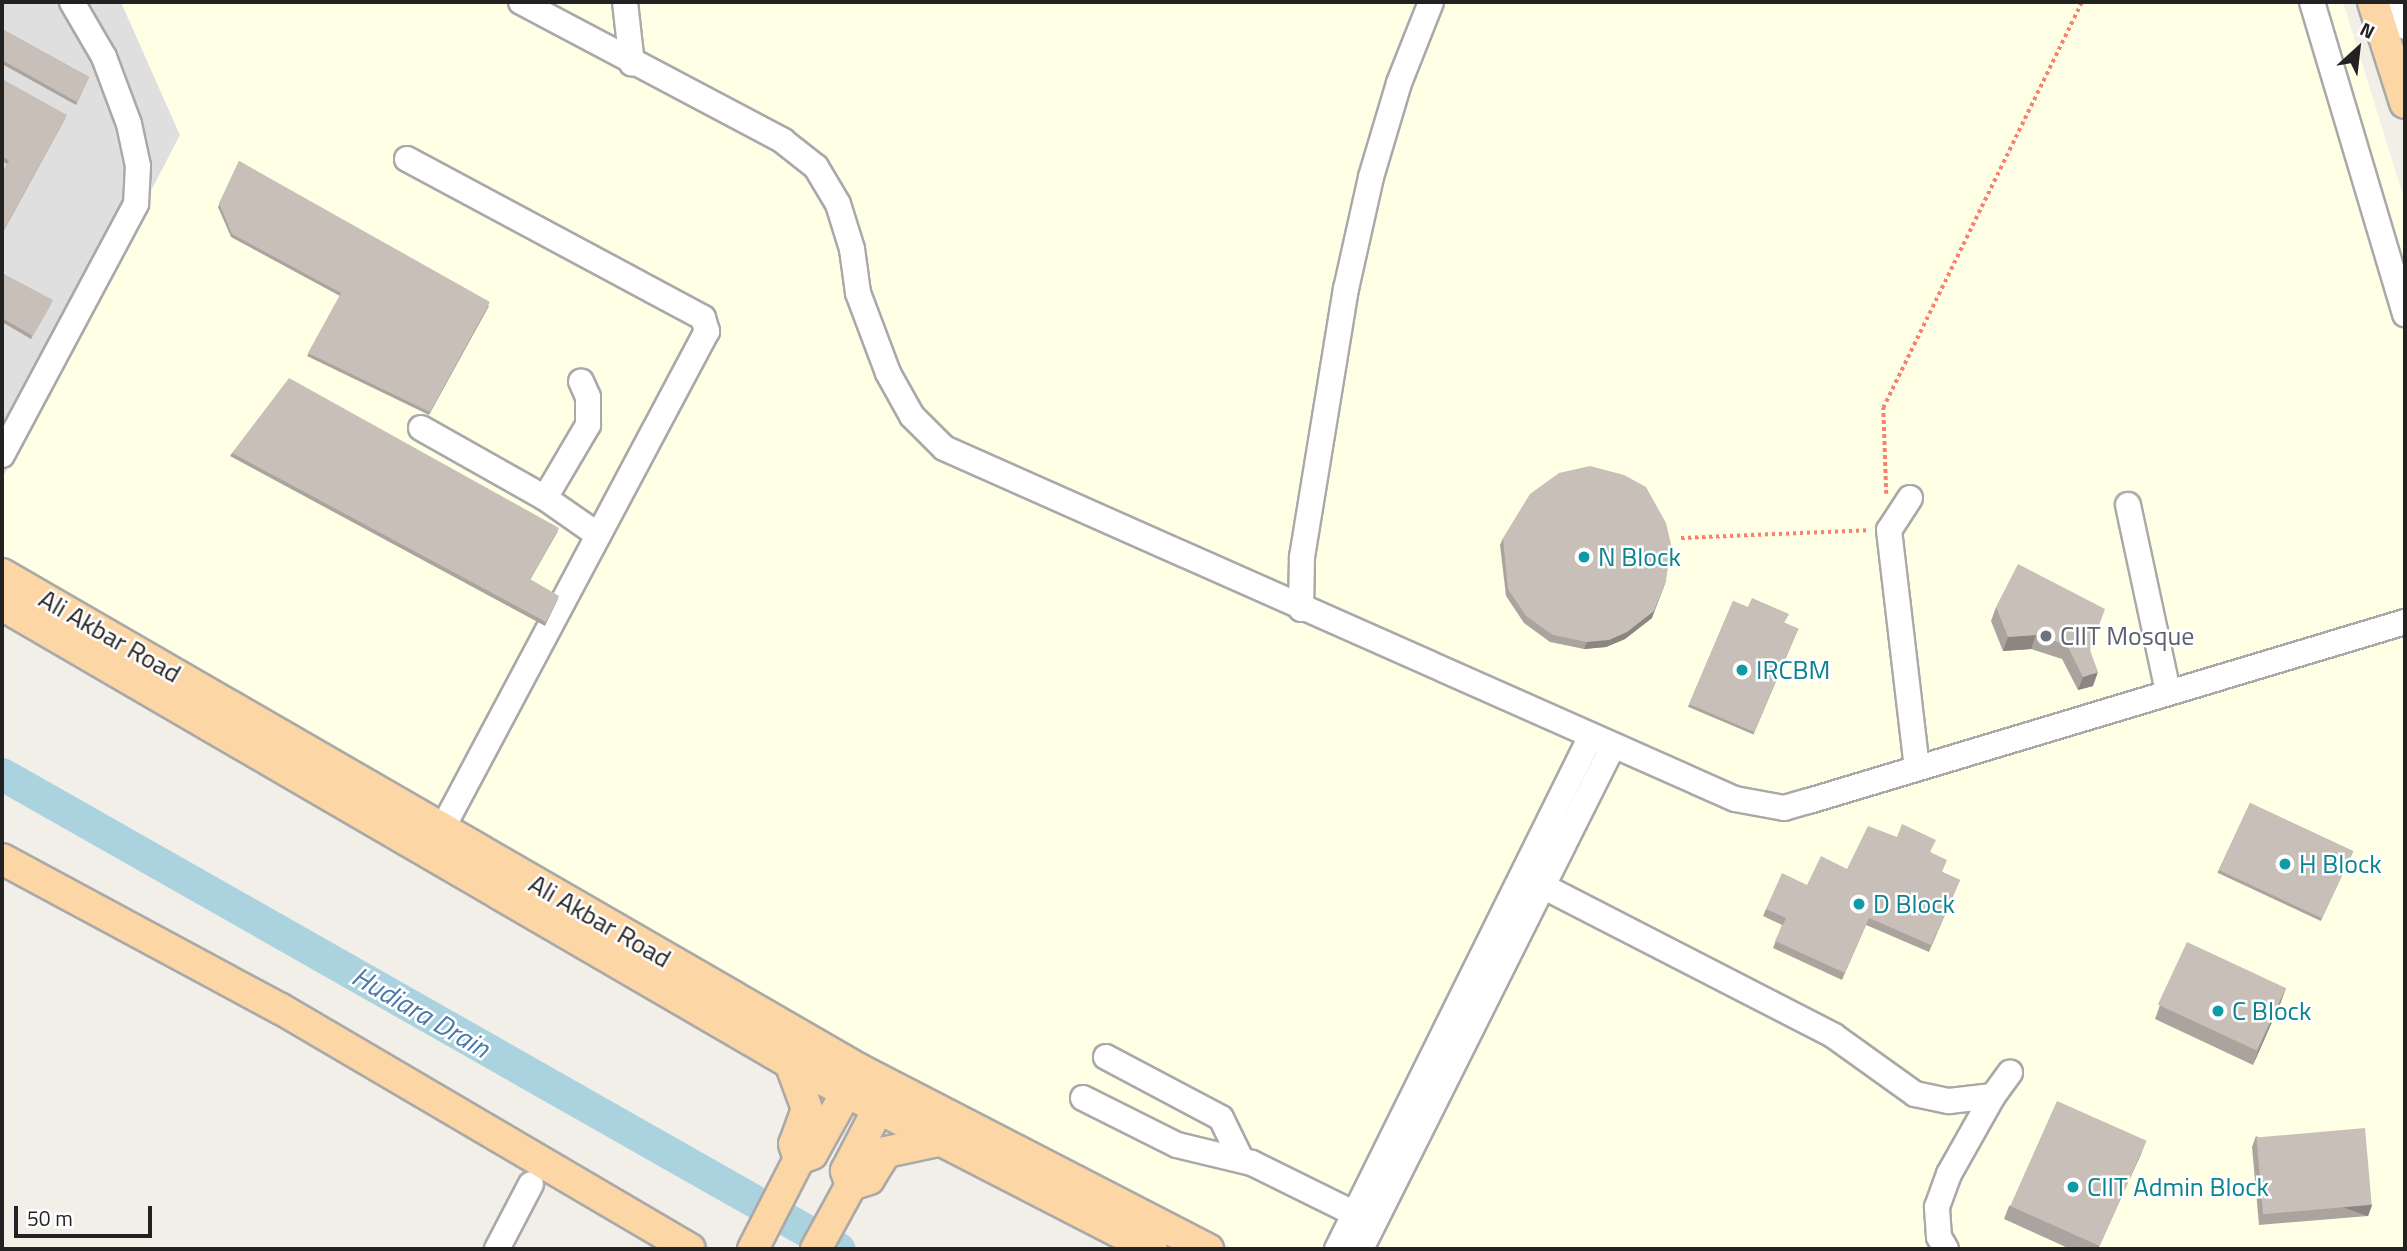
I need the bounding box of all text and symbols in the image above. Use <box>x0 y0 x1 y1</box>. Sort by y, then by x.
north arrow <box>2323 14 2393 84</box>
text: N <box>2355 14 2380 46</box>
place label: N Block <box>1598 541 1681 573</box>
marker: N Block <box>1576 549 1592 565</box>
street label: Ali Akbar Road <box>34 583 186 689</box>
place label: CIIT Mosque <box>2060 620 2194 652</box>
marker: CIIT Mosque <box>2038 628 2054 644</box>
place label: IRCBM <box>1756 654 1830 686</box>
marker: IRCBM <box>1734 662 1750 678</box>
place label: H Block <box>2299 848 2382 880</box>
marker: H Block <box>2277 856 2293 872</box>
street label: Ali Akbar Road <box>524 868 676 974</box>
place label: D Block <box>1873 888 1955 920</box>
marker: D Block <box>1851 896 1867 912</box>
water label: Hudiara Drain <box>346 959 496 1065</box>
place label: C Block <box>2232 995 2311 1027</box>
marker: C Block <box>2210 1003 2226 1019</box>
place label: CIIT Admin Block <box>2087 1171 2269 1203</box>
marker: CIIT Admin Block <box>2065 1179 2081 1195</box>
scale bar <box>18 1192 156 1236</box>
text: 50 m <box>27 1202 73 1234</box>

